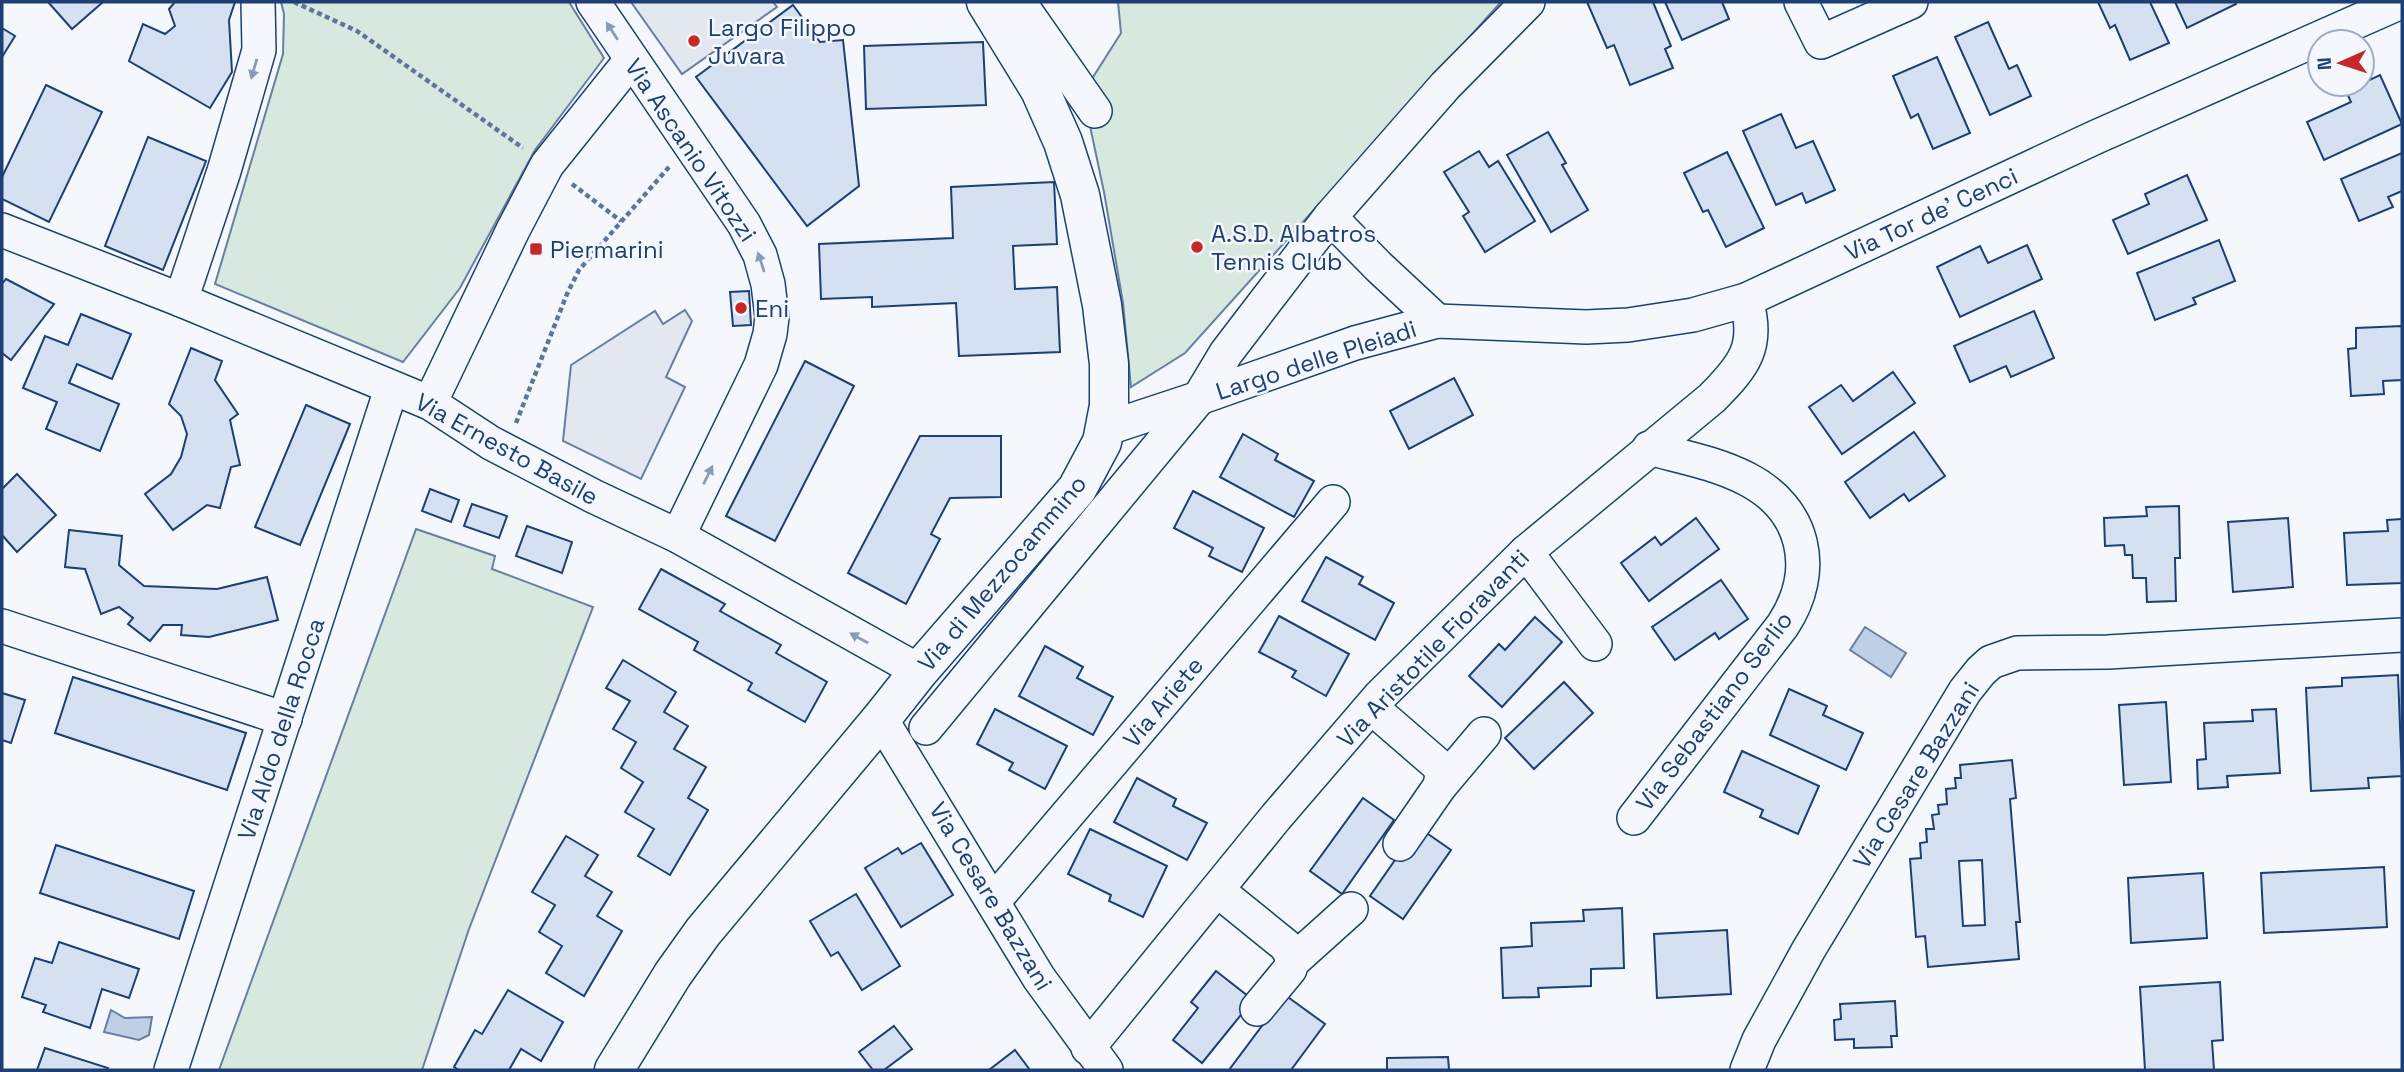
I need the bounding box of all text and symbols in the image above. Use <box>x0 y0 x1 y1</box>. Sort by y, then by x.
place label: Largo Filippo Juvara <box>708 12 856 71</box>
one-way arrow <box>605 22 619 40</box>
north arrow <box>2306 28 2376 98</box>
marker: Largo Filippo Juvara <box>686 33 702 49</box>
street label: Via Ascanio Vitozzi <box>618 53 764 247</box>
text: N <box>2312 57 2337 71</box>
one-way arrow <box>248 59 258 80</box>
street label: Via Tor de' Cenci <box>1839 160 2023 268</box>
place label: A.S.D. Albatros Tennis Club <box>1211 218 1376 277</box>
place label: Piermarini <box>550 234 664 265</box>
marker: A.S.D. Albatros Tennis Club <box>1189 239 1205 255</box>
marker: Piermarini <box>528 241 544 257</box>
one-way arrow <box>755 252 766 273</box>
place label: Eni <box>755 293 789 324</box>
marker: Eni <box>733 300 749 316</box>
street label: Largo delle Pleiadi <box>1212 313 1420 407</box>
street label: Via Ernesto Basile <box>410 386 604 512</box>
one-way arrow <box>702 465 714 485</box>
street label: Via di Mezzocammino <box>911 468 1093 678</box>
street label: Via Aristotile Fioravanti <box>1330 542 1536 754</box>
street label: Via Sebastiano Serlio <box>1629 605 1799 817</box>
street label: Via Aldo della Rocca <box>230 614 332 844</box>
one-way arrow <box>850 632 869 644</box>
street label: Via Ariete <box>1116 650 1210 754</box>
street label: Via Cesare Bazzani <box>1846 676 1986 874</box>
street label: Via Cesare Bazzani <box>922 796 1060 996</box>

